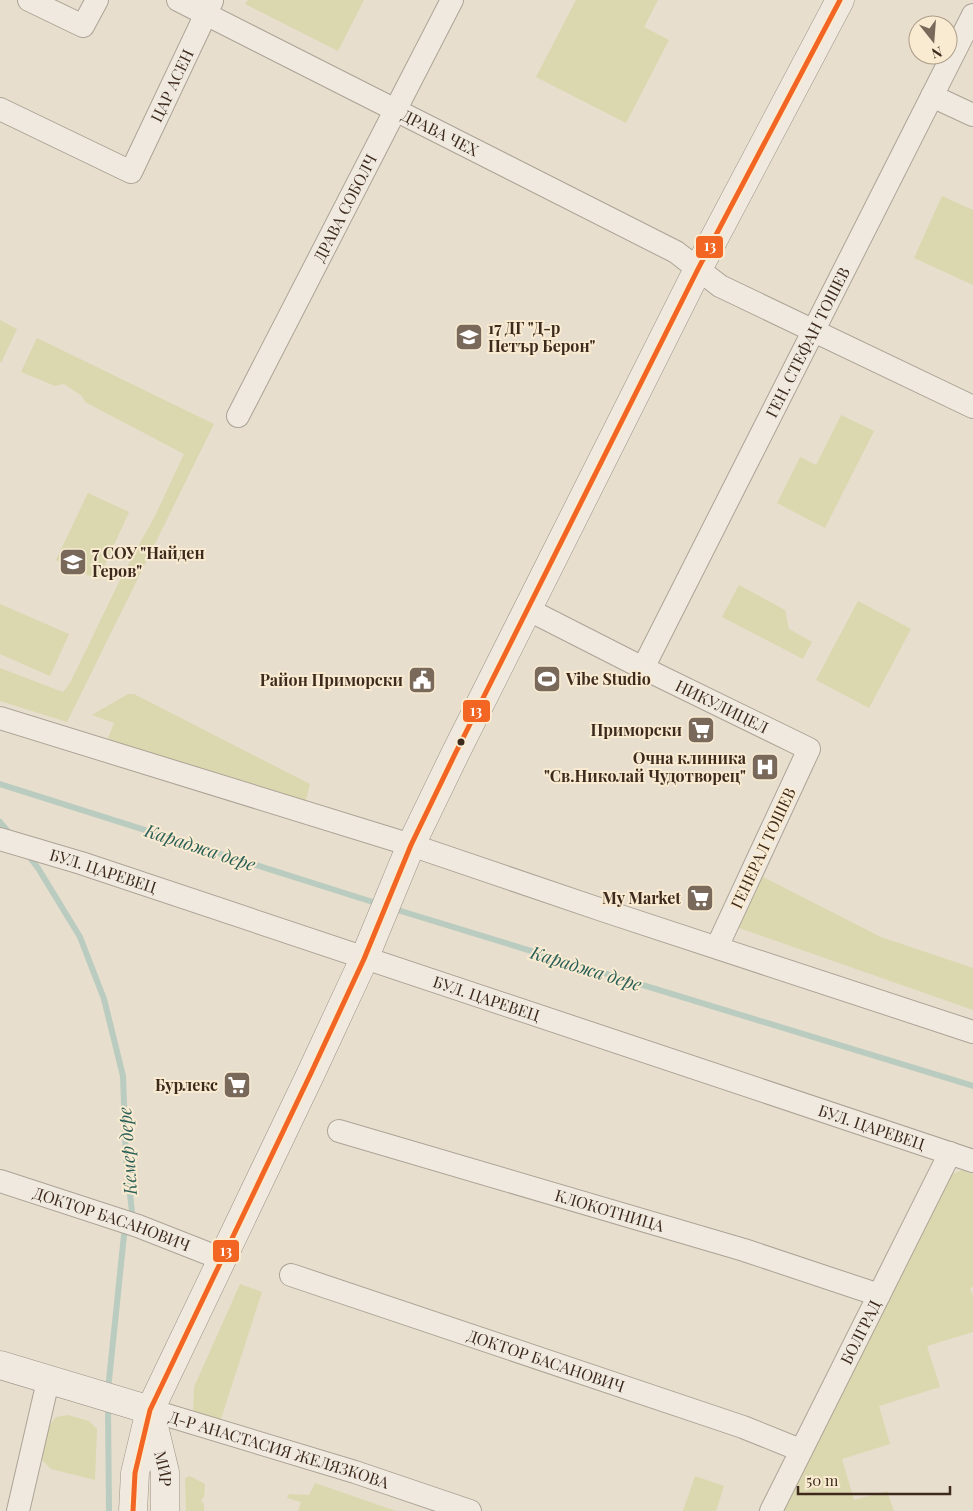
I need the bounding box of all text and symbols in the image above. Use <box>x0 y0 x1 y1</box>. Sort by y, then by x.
north arrow <box>908 15 958 65</box>
text: N <box>929 42 945 63</box>
street label: ЦАР АСЕН <box>145 45 198 125</box>
street label: ДРАВА ЧЕХ <box>399 104 483 161</box>
street label: ДРАВА СОБОЛЧ <box>308 150 381 265</box>
line badge: 13 <box>695 235 724 259</box>
text: 13 <box>704 236 716 255</box>
street label: ГЕН. СТЕФАН ТОШЕВ <box>760 263 854 421</box>
place label: 17 ДГ "Д-р Петър Берон" <box>488 317 596 356</box>
school or university icon: 17 ДГ "Д-р Петър Берон" <box>454 322 484 352</box>
place label: 7 СОУ "Найден Геров" <box>92 542 205 581</box>
school or university icon: 7 СОУ "Найден Геров" <box>58 547 88 577</box>
sports icon: Vibe Studio <box>532 664 562 694</box>
public building icon: Район Приморски <box>407 665 437 695</box>
place label: Vibe Studio <box>565 668 651 689</box>
place label: Район Приморски <box>260 669 404 690</box>
street label: НИКУЛИЦЕЛ <box>672 674 772 738</box>
line badge: 13 <box>462 699 491 723</box>
text: 13 <box>470 701 482 720</box>
supermarket icon: Приморски <box>686 715 716 745</box>
place label: Приморски <box>591 719 683 740</box>
unlabelled marker <box>456 737 466 747</box>
place label: Очна клиника "Св.Николай Чудотворец" <box>544 747 747 786</box>
hospital icon: Очна клиника "Св.Николай Чудотворец" <box>750 752 780 782</box>
street label: ГЕНЕРАЛ ТОШЕВ <box>725 784 800 912</box>
water label: Караджа дере <box>141 818 259 876</box>
street label: БУЛ. ЦАРЕВЕЦ <box>47 843 159 898</box>
supermarket icon: My Market <box>685 883 715 913</box>
place label: My Market <box>602 887 681 908</box>
water label: Караджа дере <box>527 939 645 996</box>
street label: БУЛ. ЦАРЕВЕЦ <box>431 970 543 1026</box>
supermarket icon: Бурлекс <box>222 1070 252 1100</box>
place label: Бурлекс <box>155 1074 218 1095</box>
street label: БУЛ. ЦАРЕВЕЦ <box>816 1099 928 1154</box>
water label: Кемер дере <box>112 1106 142 1197</box>
street label: ДОКТОР БАСАНОВИЧ <box>31 1182 194 1256</box>
street label: КЛОКОТНИЦА <box>553 1184 668 1236</box>
line badge: 13 <box>212 1239 240 1263</box>
text: 13 <box>220 1241 232 1260</box>
street label: БОЛГРАД <box>835 1296 885 1368</box>
street label: ДОКТОР БАСАНОВИЧ <box>465 1324 628 1397</box>
street label: Д-Р АНАСТАСИЯ ЖЕЛЯЗКОВА <box>167 1405 393 1493</box>
street label: МИР <box>150 1448 177 1486</box>
scale bar <box>798 1464 950 1496</box>
text: 50 m <box>806 1470 839 1490</box>

